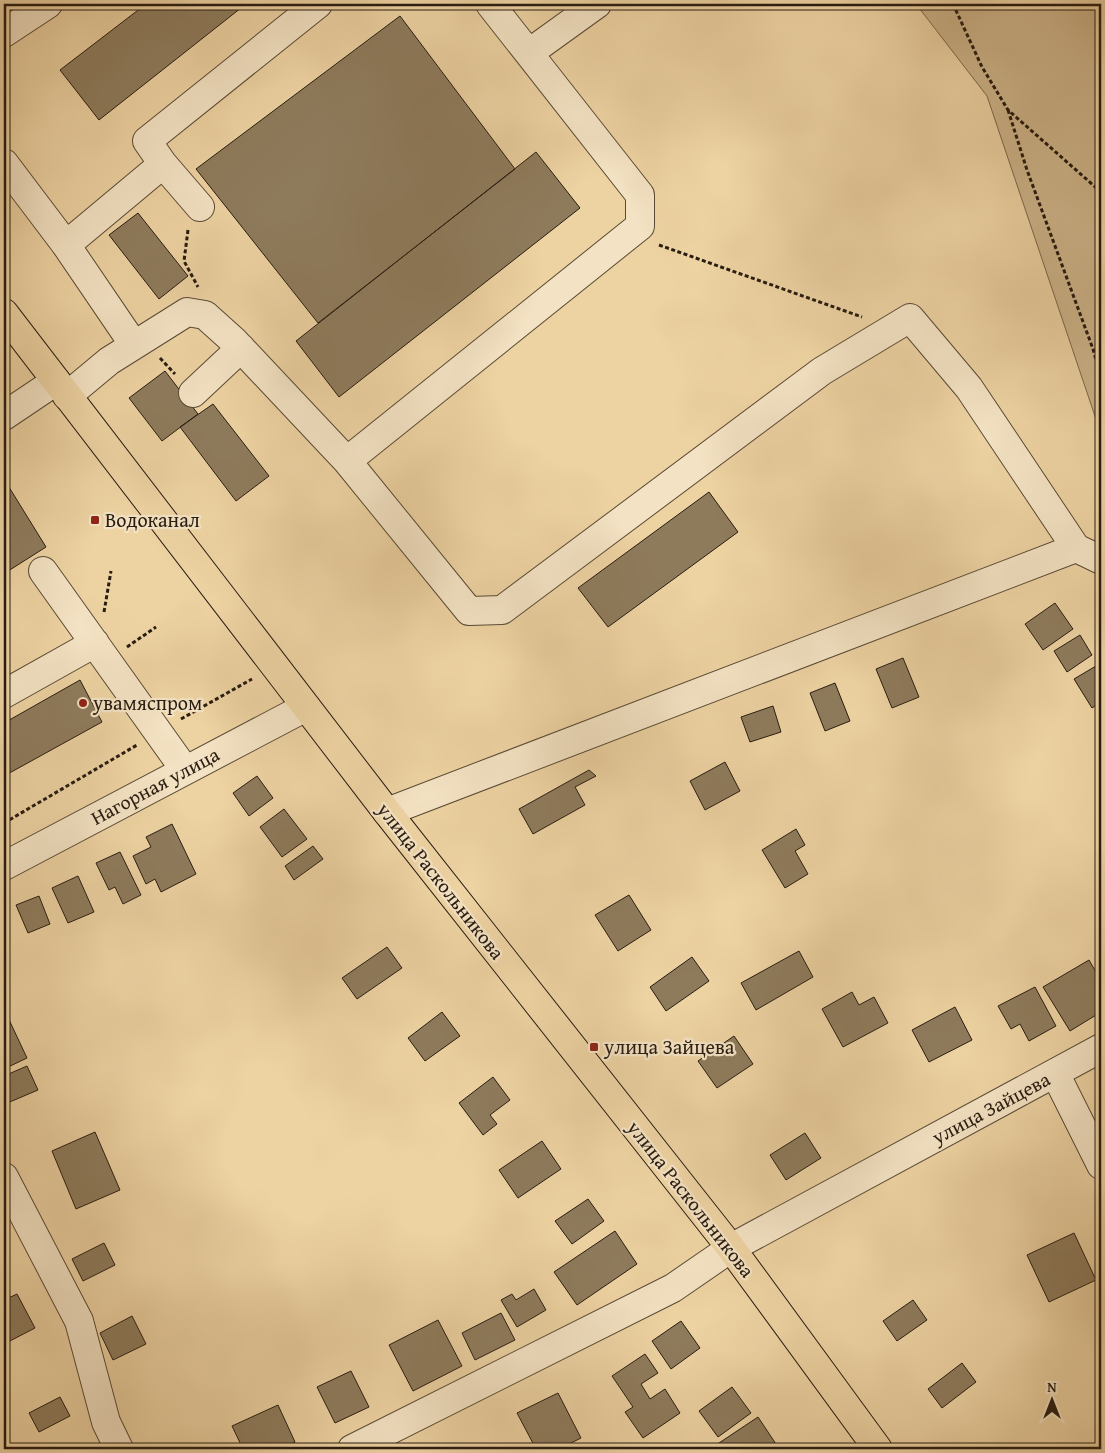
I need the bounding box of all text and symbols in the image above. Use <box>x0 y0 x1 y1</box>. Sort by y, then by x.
place label: Водоканал <box>105 505 200 534</box>
marker: Водоканал <box>89 514 101 526</box>
place label: увамяспром <box>92 688 202 717</box>
marker: увамяспром <box>77 697 89 709</box>
street label: Нагорная улица <box>85 739 225 832</box>
street label: улица Раскольникова <box>370 795 512 966</box>
place label: улица Зайцева <box>603 1032 735 1061</box>
marker: улица Зайцева <box>588 1041 600 1053</box>
street label: улица Зайцева <box>926 1064 1055 1151</box>
street label: улица Раскольникова <box>620 1113 762 1284</box>
north arrow <box>1028 1376 1078 1426</box>
text: N <box>1047 1377 1057 1397</box>

